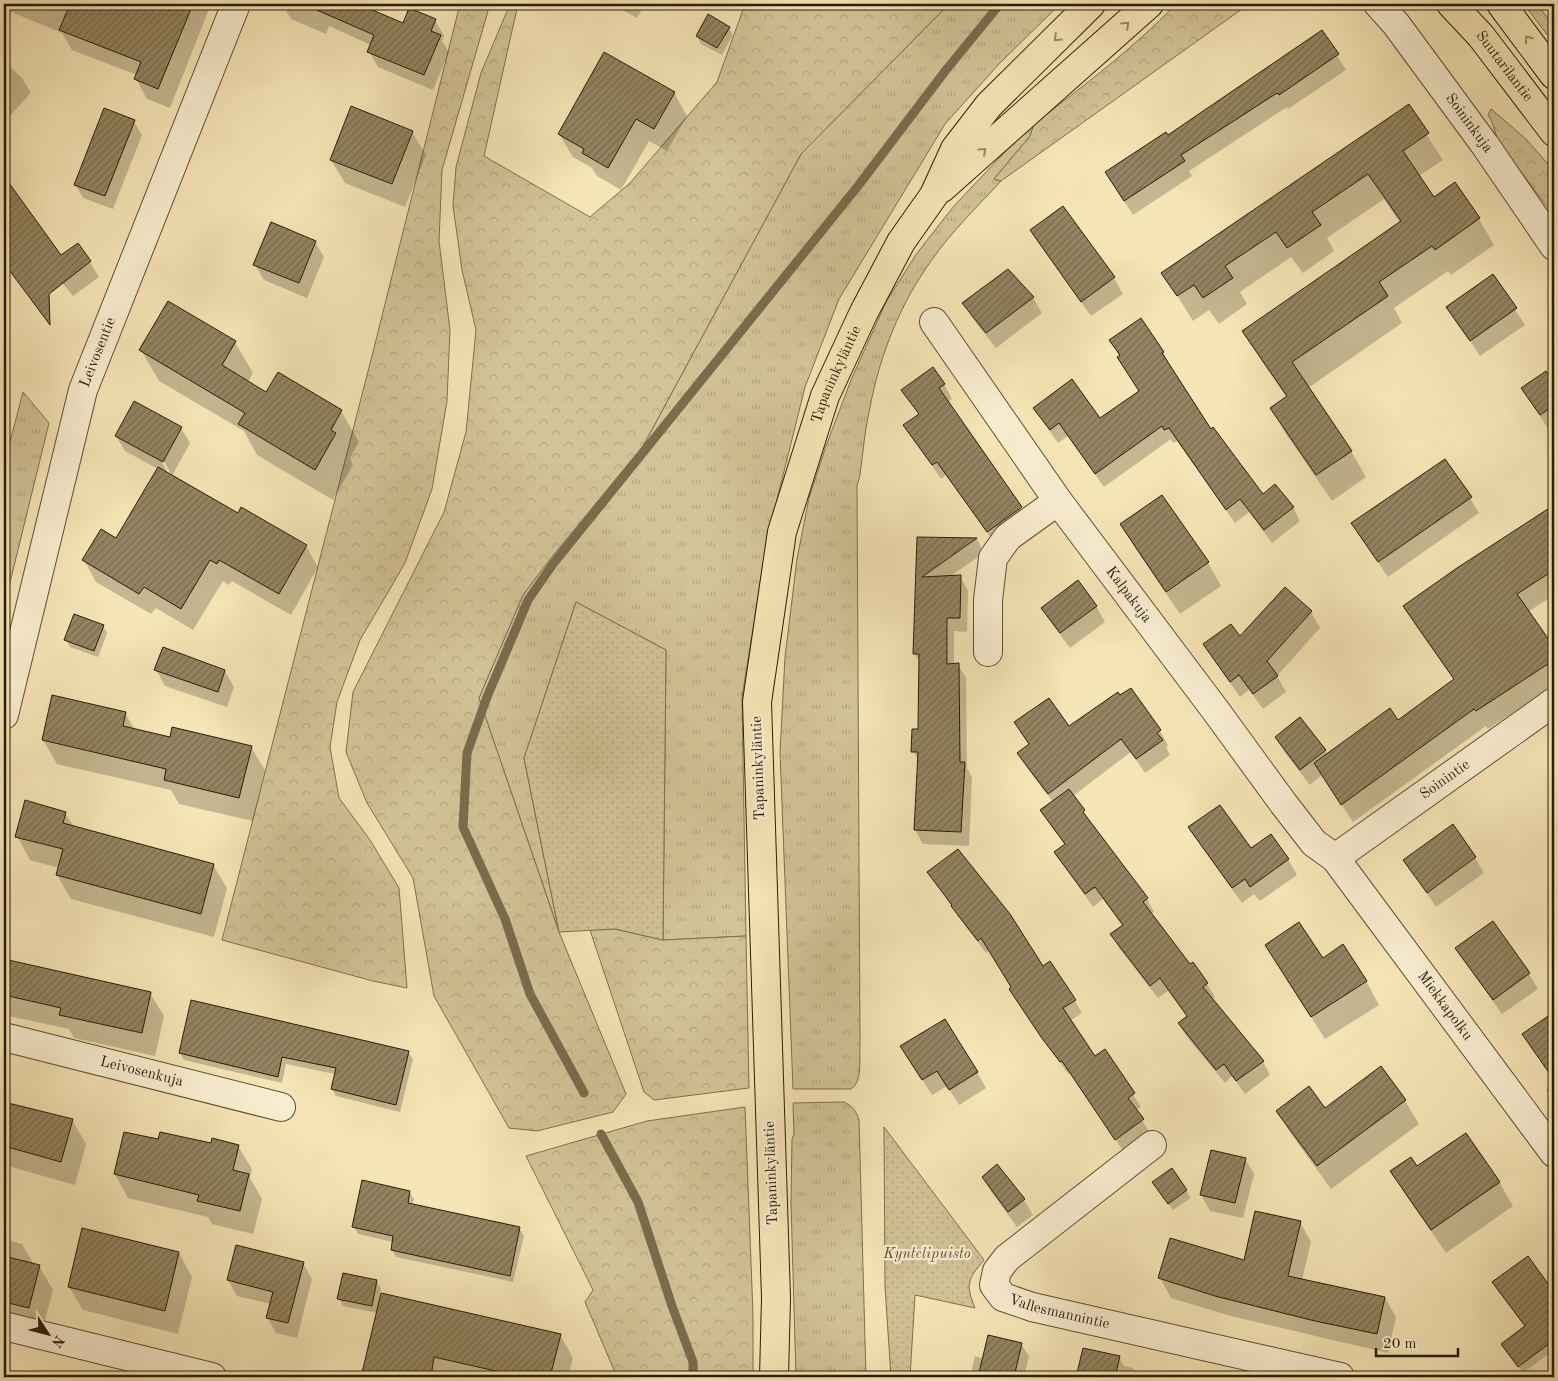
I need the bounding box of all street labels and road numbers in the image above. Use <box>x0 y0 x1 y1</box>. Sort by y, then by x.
street label: Suutarilantie <box>1473 28 1536 104</box>
street label: Soininkuja <box>1442 91 1496 156</box>
street label: Leivosentie <box>77 315 118 389</box>
street label: Tapaninkyläntie <box>809 323 864 425</box>
street label: Kalpakuja <box>1103 564 1155 626</box>
street label: Tapaninkyläntie <box>750 716 768 820</box>
street label: Soinintie <box>1417 757 1473 802</box>
street label: Miekkapolku <box>1414 969 1475 1043</box>
street label: Leivosenkuja <box>98 1054 185 1090</box>
street label: Tapaninkyläntie <box>763 1121 781 1225</box>
street label: Vallesmannintie <box>1007 1292 1111 1332</box>

